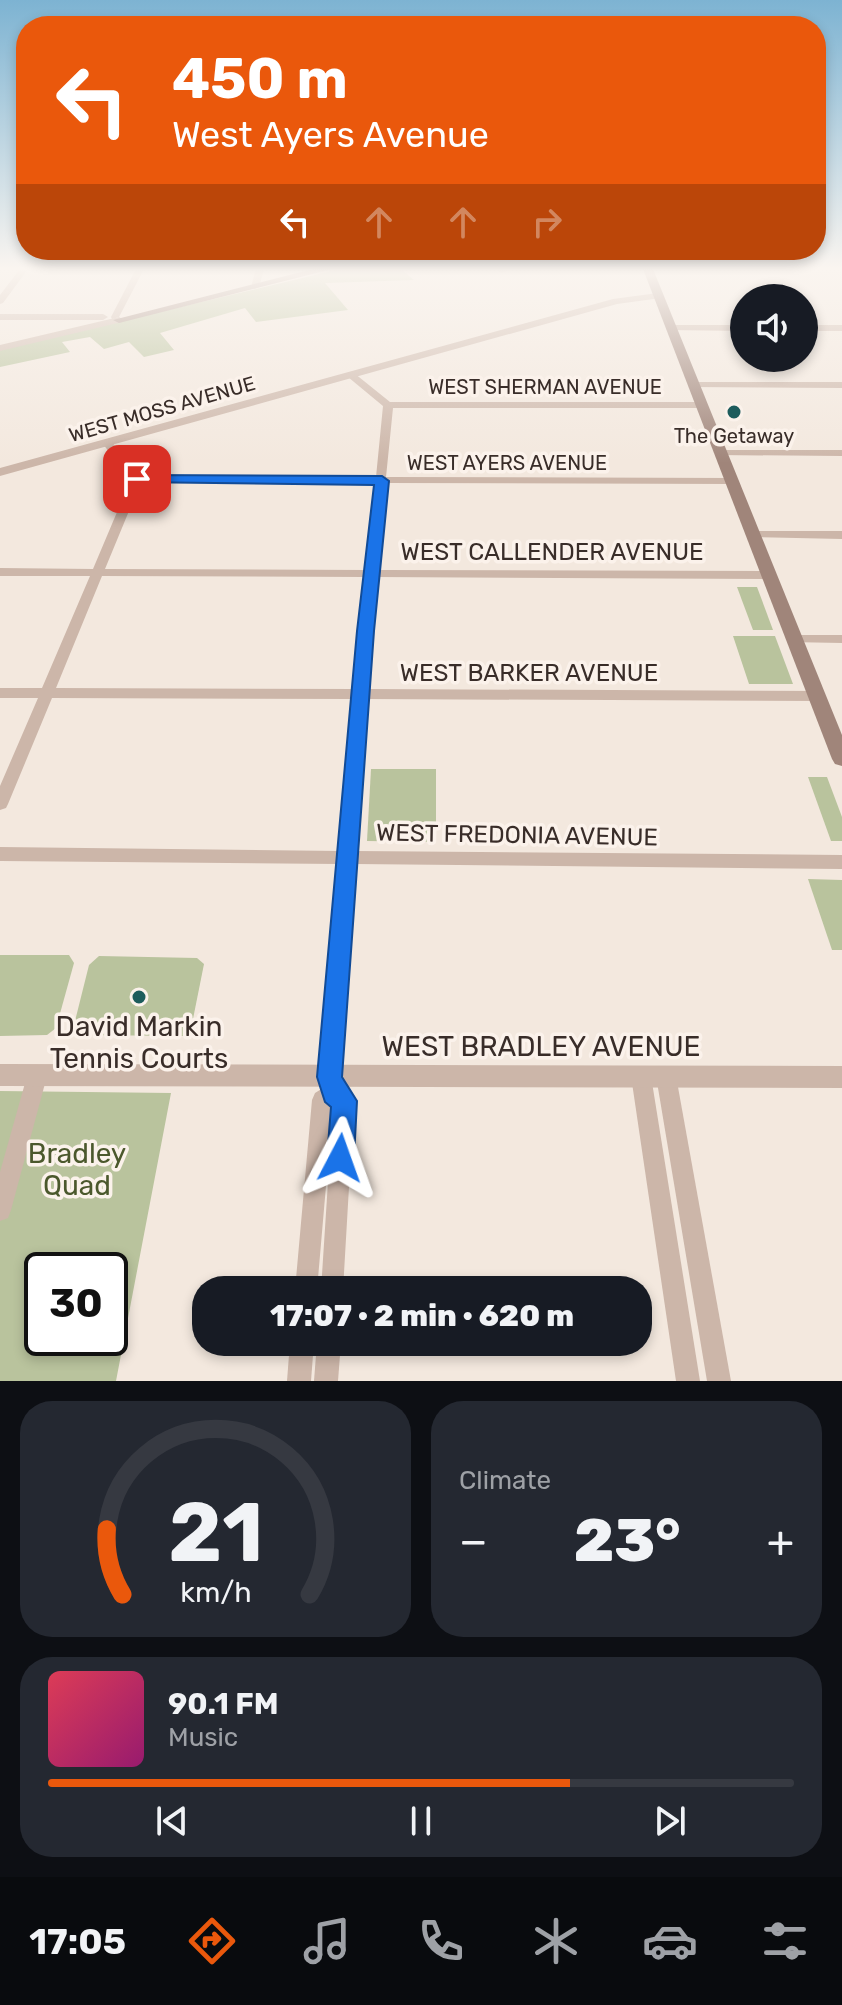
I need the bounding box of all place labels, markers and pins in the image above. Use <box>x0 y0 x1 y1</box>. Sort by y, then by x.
marker: The Getaway <box>725 403 743 421</box>
place label: The Getaway <box>674 424 794 448</box>
pin <box>103 445 171 513</box>
marker: David Markin Tennis Courts <box>130 988 148 1006</box>
place label: David Markin Tennis Courts <box>50 1010 228 1075</box>

